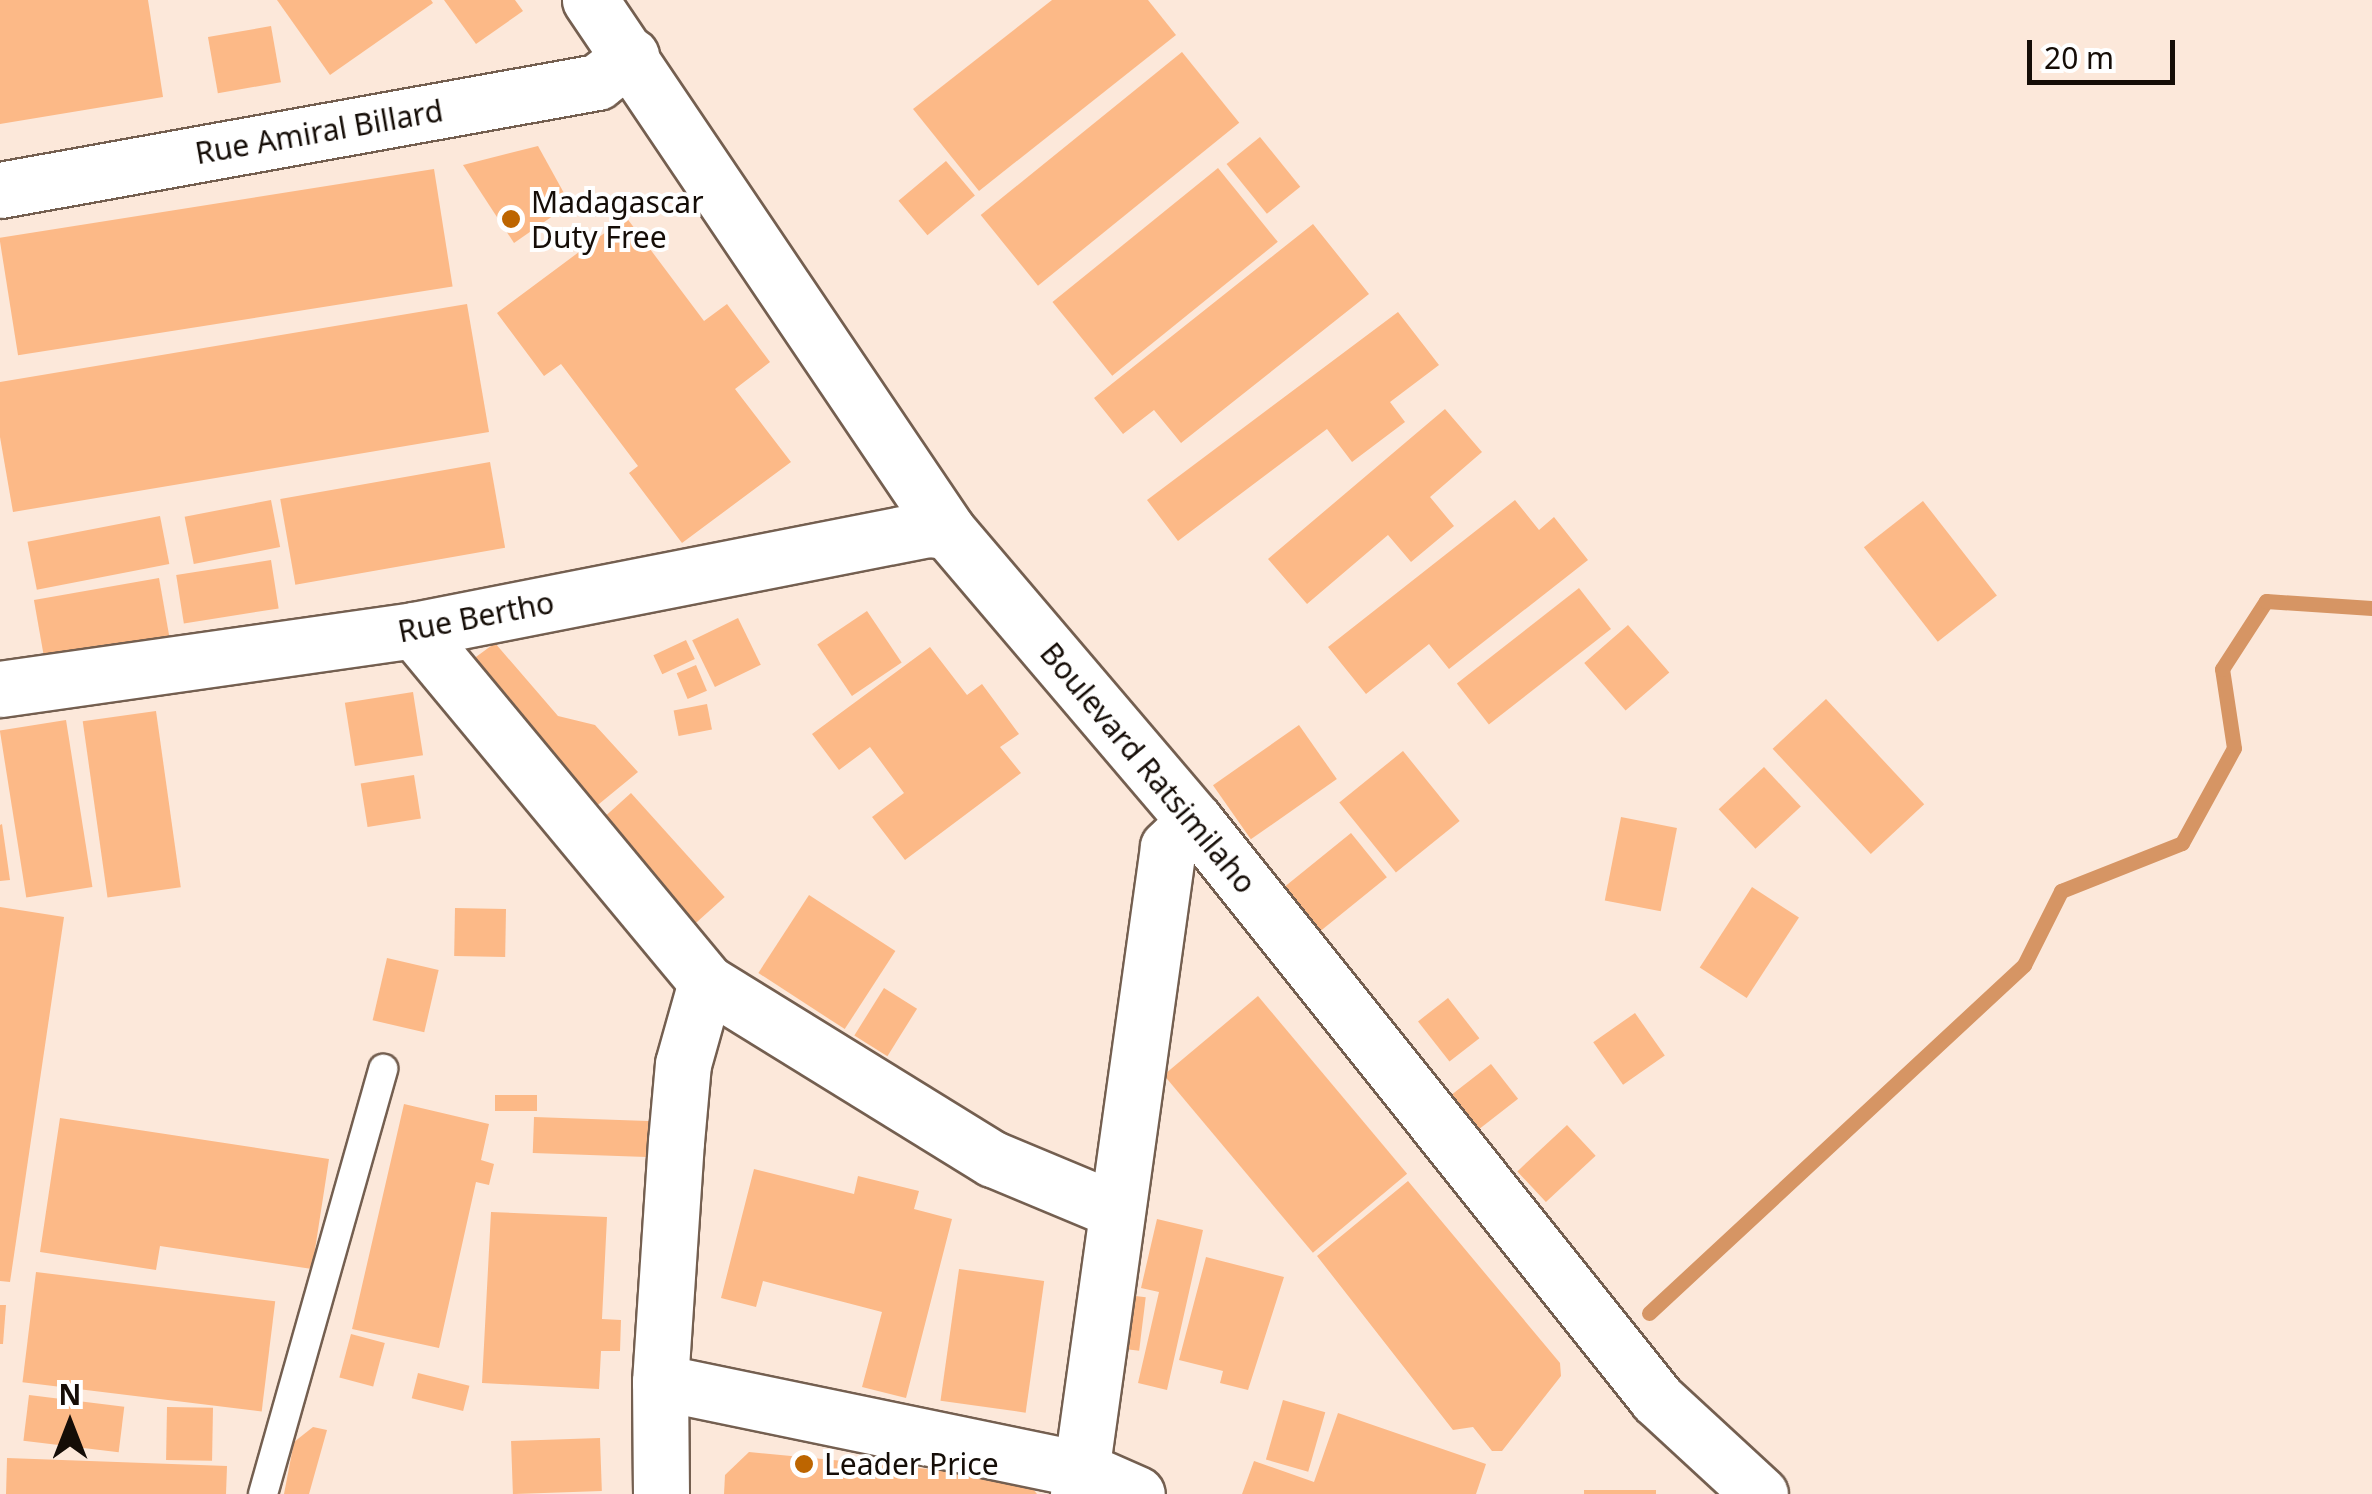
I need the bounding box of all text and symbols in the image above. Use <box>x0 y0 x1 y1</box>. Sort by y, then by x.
scale bar <box>2032 20 2180 82</box>
text: 20 m <box>2044 37 2114 78</box>
street label: Rue Amiral Billard <box>192 92 446 172</box>
place label: Madagascar Duty Free <box>531 184 704 254</box>
marker: Madagascar Duty Free <box>500 208 522 230</box>
street label: Rue Bertho <box>395 584 557 650</box>
street label: Boulevard Ratsimilaho <box>1033 635 1263 901</box>
north arrow <box>20 1374 120 1474</box>
text: N <box>59 1375 81 1413</box>
place label: Leader Price <box>824 1446 999 1482</box>
marker: Leader Price <box>793 1453 815 1475</box>

